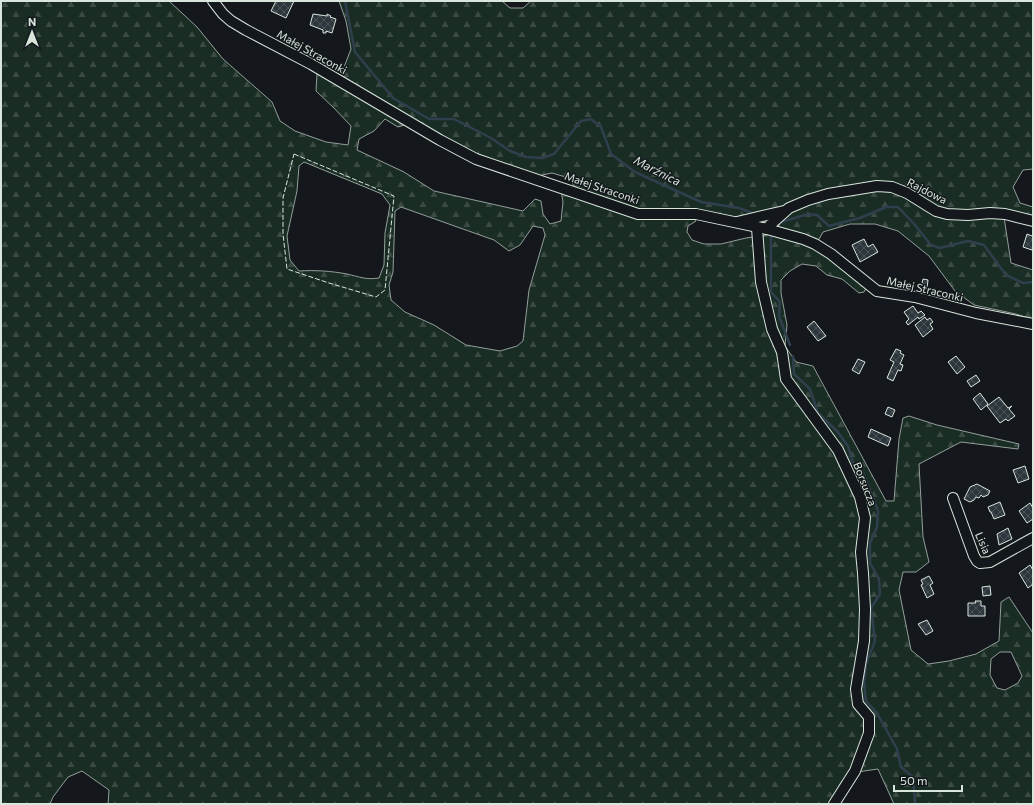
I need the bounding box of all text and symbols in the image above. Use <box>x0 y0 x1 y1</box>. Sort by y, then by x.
north arrow <box>12 12 52 52</box>
text: N <box>28 15 36 28</box>
street label: Małej Straconki <box>275 27 350 76</box>
water label: Marźnica <box>632 152 683 188</box>
street label: Małej Straconki <box>563 169 641 206</box>
street label: Rajdowa <box>905 175 949 206</box>
street label: Małej Straconki <box>886 273 965 304</box>
street label: Borsucza <box>851 460 880 507</box>
street label: Lisia <box>973 530 994 556</box>
scale bar <box>894 767 962 793</box>
text: 50 m <box>900 773 928 787</box>

